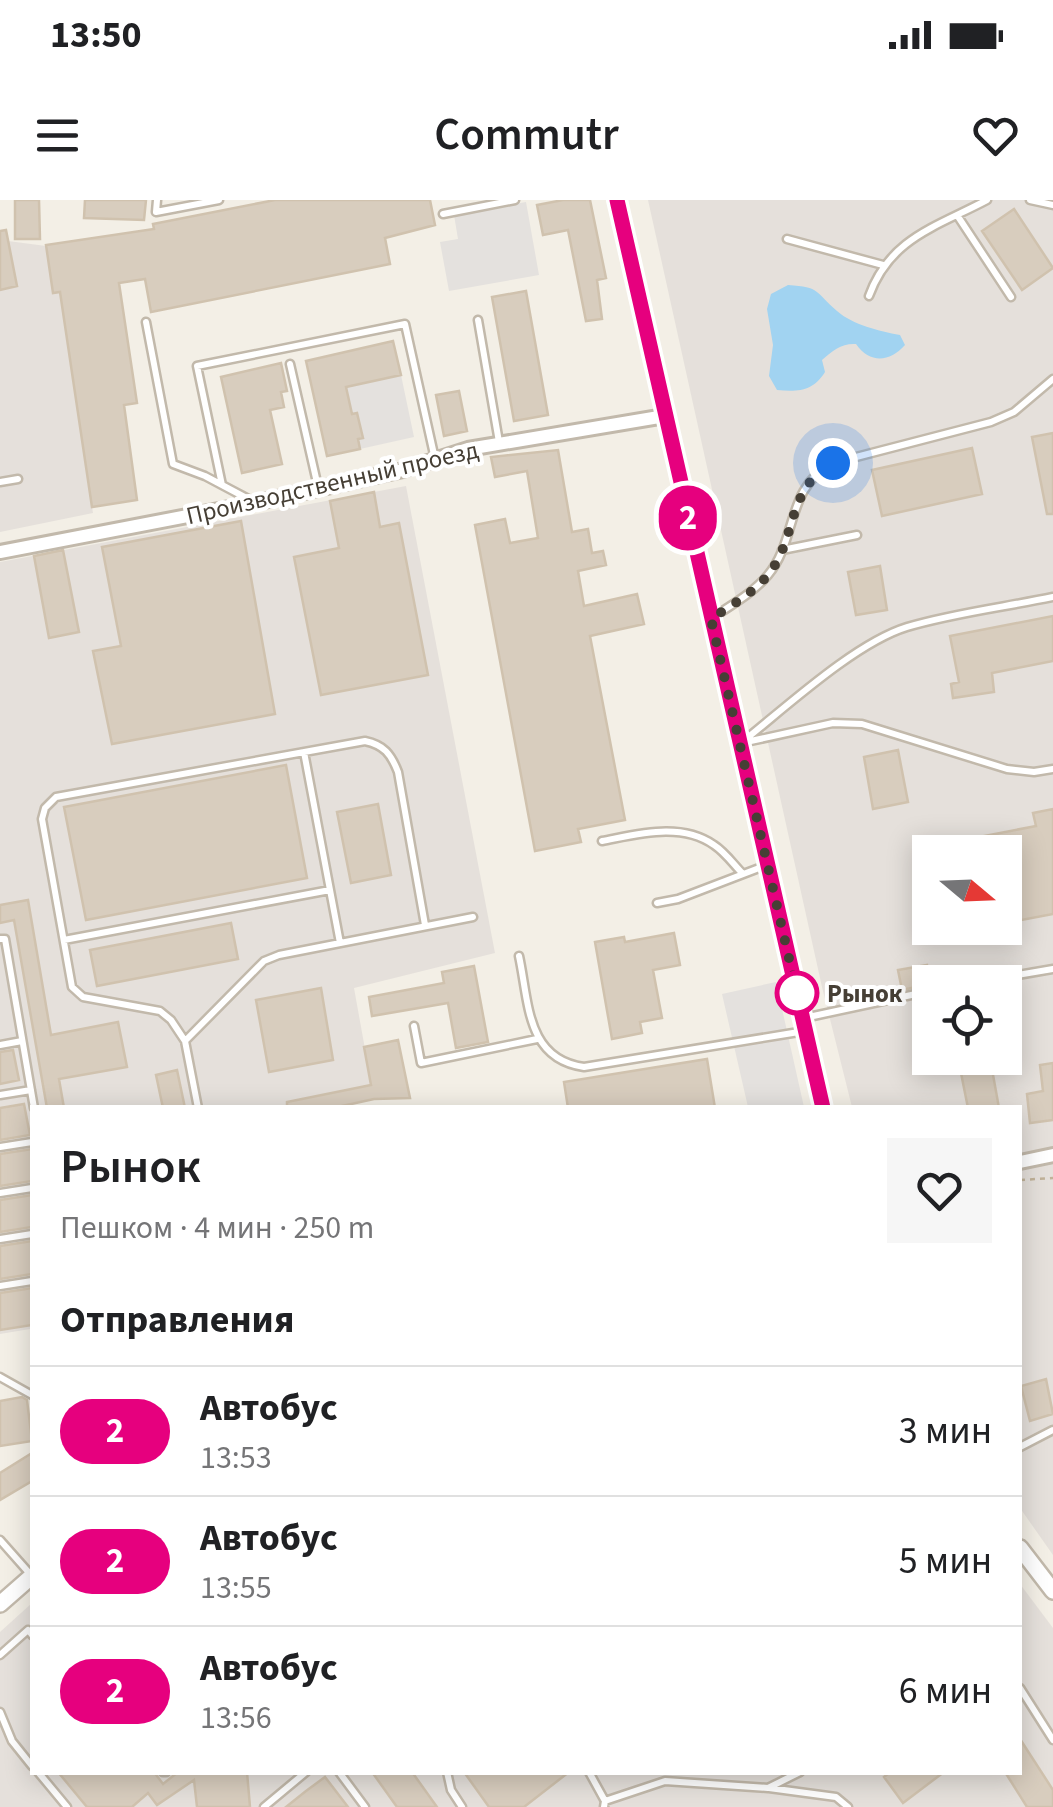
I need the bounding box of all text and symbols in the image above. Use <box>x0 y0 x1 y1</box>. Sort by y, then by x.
text: 13:50 <box>50 8 142 62</box>
text: Commutr <box>434 103 619 167</box>
icon: menu <box>30 108 85 163</box>
icon: heart <box>968 108 1023 163</box>
street label: Производственный проезд <box>183 432 482 534</box>
your location <box>808 438 858 488</box>
line badge: 2 <box>656 486 720 550</box>
text: 2 <box>679 493 697 543</box>
north arrow <box>912 835 1022 945</box>
map controls <box>912 835 1022 1075</box>
button: locate <box>912 965 1022 1075</box>
marker: Рынок <box>776 972 818 1014</box>
place label: Рынок <box>827 976 903 1012</box>
text: Рынок <box>60 1133 201 1201</box>
button: heart <box>887 1138 992 1243</box>
text: Пешком · 4 мин · 250 m <box>60 1205 374 1251</box>
text: Отправления <box>60 1293 294 1347</box>
text: Автобус <box>200 1381 338 1435</box>
text: 3 мин <box>899 1404 992 1458</box>
text: 2 <box>106 1406 124 1456</box>
text: 13:53 <box>200 1435 272 1481</box>
text: Автобус <box>200 1511 338 1565</box>
text: 5 мин <box>899 1534 992 1588</box>
text: 2 <box>106 1536 124 1586</box>
text: 13:55 <box>200 1565 272 1611</box>
text: Автобус <box>200 1641 338 1695</box>
text: 6 мин <box>899 1664 992 1718</box>
text: 2 <box>106 1666 124 1716</box>
text: 13:56 <box>200 1695 272 1741</box>

